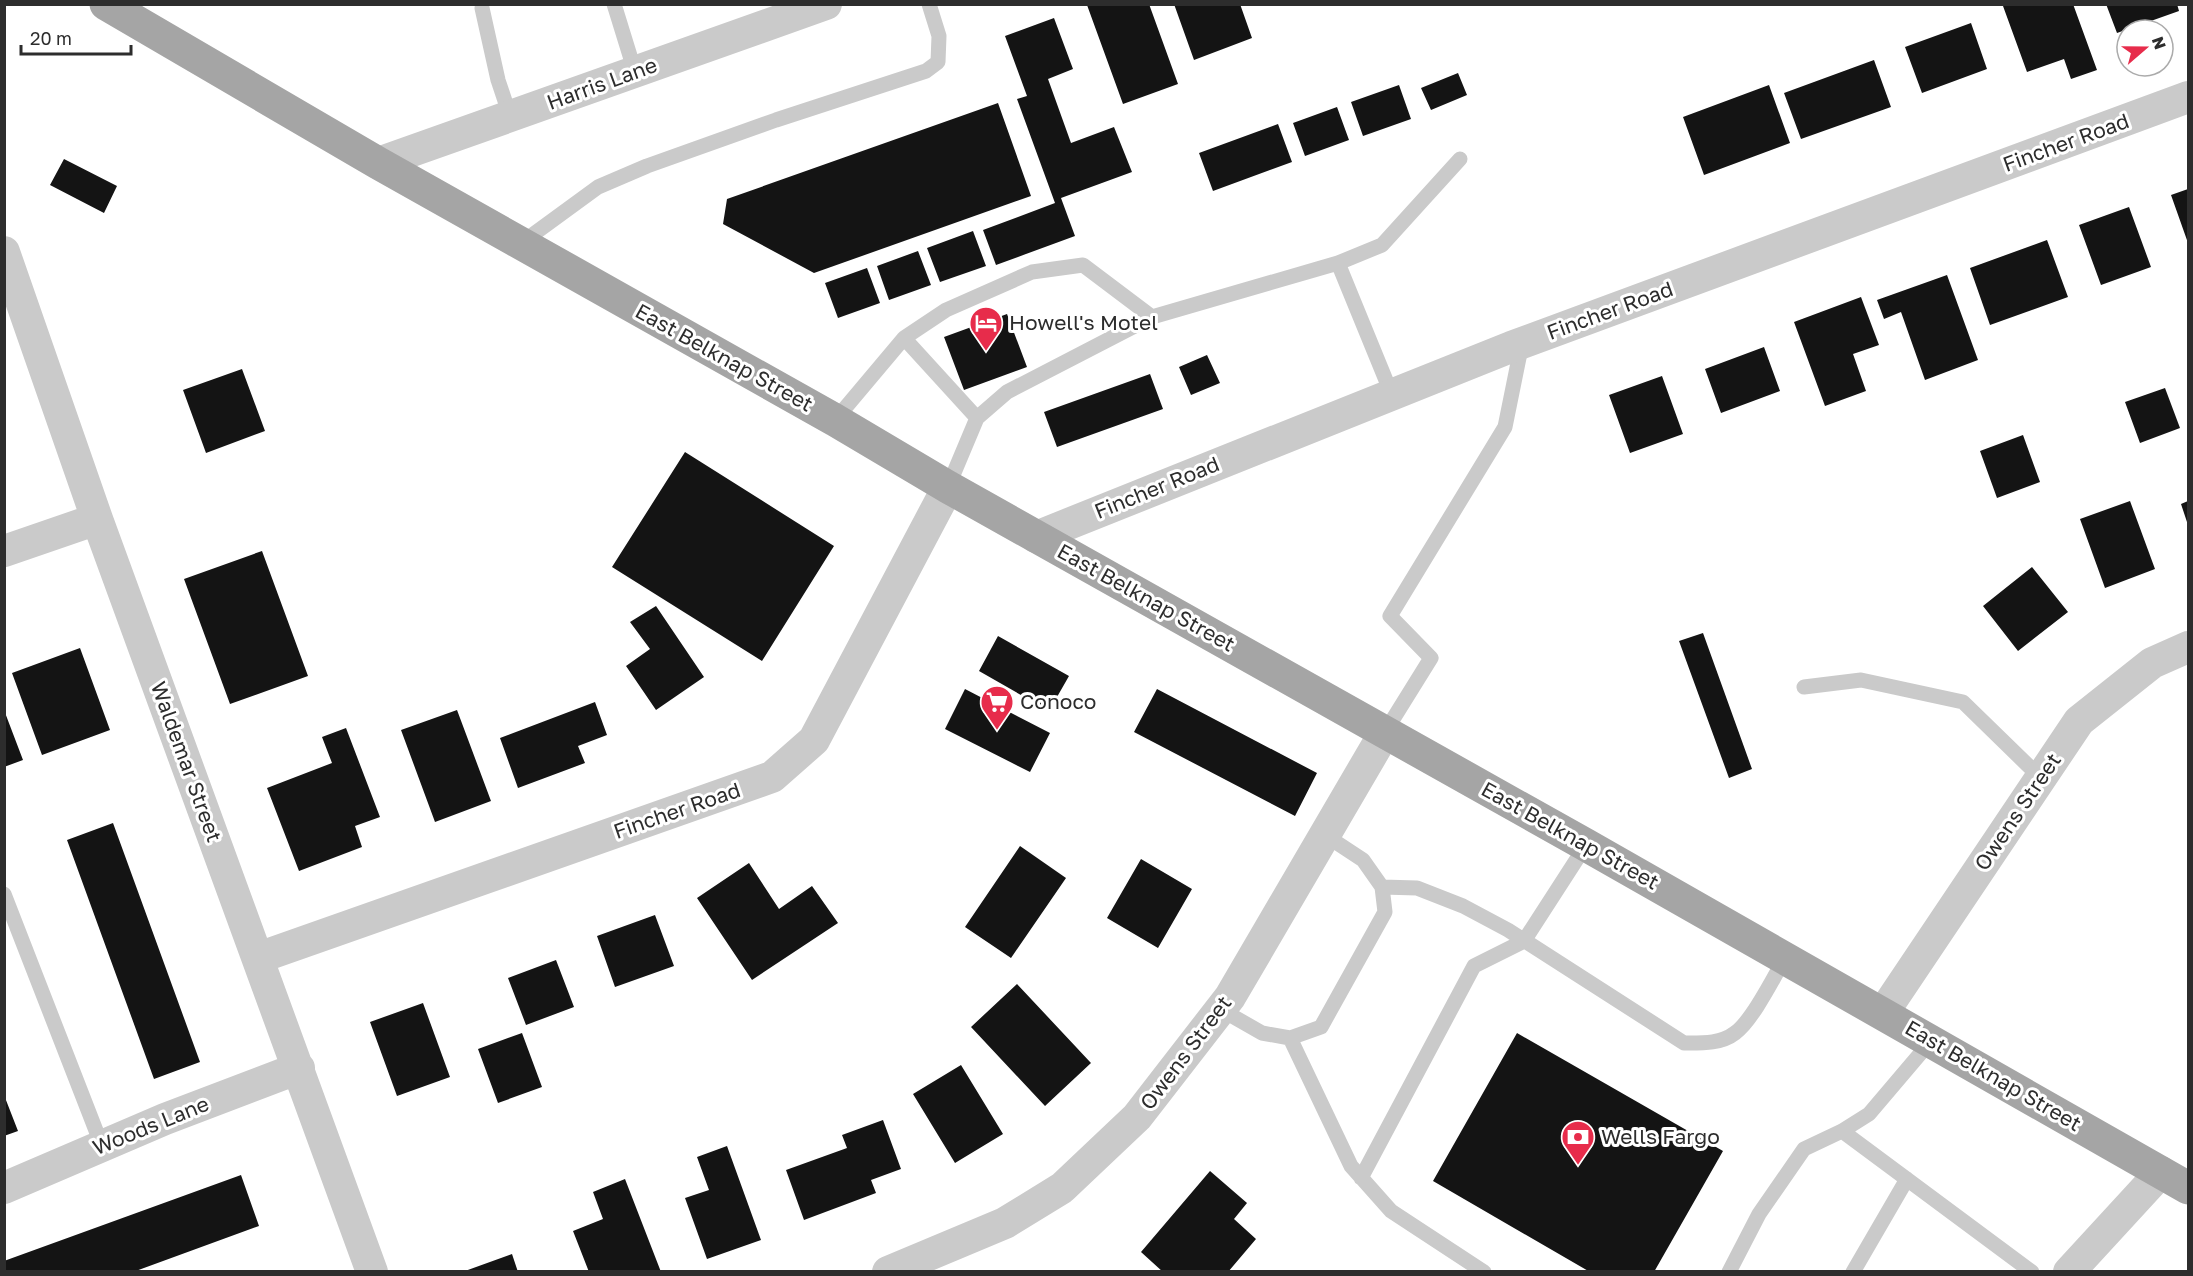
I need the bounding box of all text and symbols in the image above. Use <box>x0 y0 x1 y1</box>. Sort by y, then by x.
scale bar <box>21 18 130 56</box>
north arrow <box>2115 18 2175 78</box>
text: 20 m <box>30 27 72 49</box>
text: N <box>2148 34 2171 52</box>
street label: Harris Lane <box>543 51 660 115</box>
street label: Fincher Road <box>1999 107 2132 177</box>
street label: Fincher Road <box>1543 275 1676 345</box>
street label: East Belknap Street <box>631 297 818 417</box>
hotel icon: Howell's Motel <box>968 305 1004 352</box>
place label: Howell's Motel <box>1009 309 1158 335</box>
street label: Fincher Road <box>1090 450 1223 524</box>
street label: East Belknap Street <box>1053 537 1240 657</box>
street label: Waldemar Street <box>146 678 228 845</box>
supermarket icon: Conoco <box>979 684 1015 731</box>
place label: Conoco <box>1020 688 1096 714</box>
street label: Owens Street <box>1968 748 2066 875</box>
street label: East Belknap Street <box>1477 775 1664 895</box>
street label: Fincher Road <box>610 776 744 844</box>
street label: Owens Street <box>1134 990 1237 1115</box>
street label: East Belknap Street <box>1901 1014 2086 1136</box>
street label: Woods Lane <box>89 1090 213 1160</box>
bank icon: Wells Fargo <box>1560 1119 1596 1166</box>
place label: Wells Fargo <box>1601 1123 1720 1149</box>

